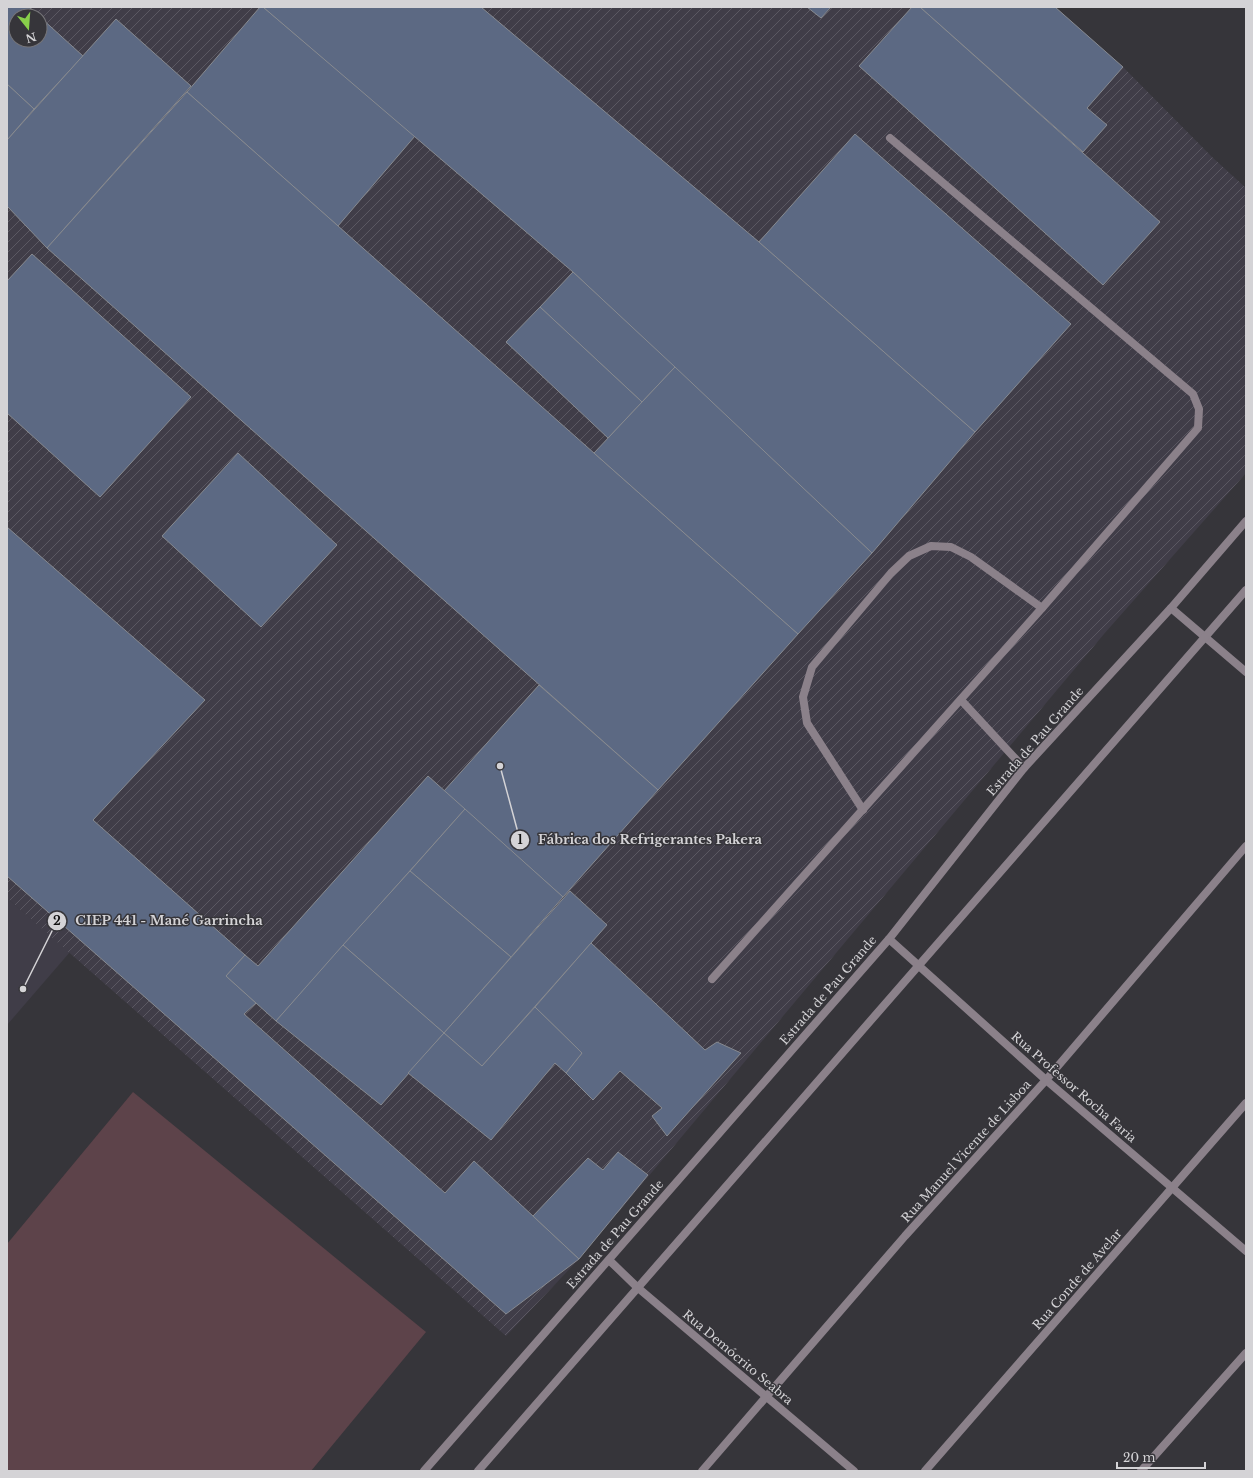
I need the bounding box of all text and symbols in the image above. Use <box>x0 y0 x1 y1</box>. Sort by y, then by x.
north arrow <box>8 8 48 48</box>
text: N <box>23 29 38 46</box>
street label: Estrada de Pau Grande <box>983 683 1087 799</box>
callout: Fábrica dos Refrigerantes Pakera <box>510 827 770 852</box>
text: Fábrica dos Refrigerantes Pakera <box>538 831 762 848</box>
text: 1 <box>517 832 523 847</box>
callout: CIEP 441 - Mané Garrincha <box>47 908 271 933</box>
text: CIEP 441 - Mané Garrincha <box>75 912 263 929</box>
text: 2 <box>53 913 61 928</box>
street label: Estrada de Pau Grande <box>776 932 880 1048</box>
street label: Rua Professor Rocha Faria <box>1008 1029 1140 1146</box>
street label: Rua Manuel Vicente de Lisboa <box>898 1077 1034 1225</box>
street label: Estrada de Pau Grande <box>563 1176 667 1292</box>
street label: Rua Conde de Avelar <box>1029 1225 1125 1332</box>
street label: Rua Demócrito Seabra <box>680 1307 796 1408</box>
scale bar <box>1117 1444 1205 1470</box>
text: 20 m <box>1123 1450 1155 1465</box>

